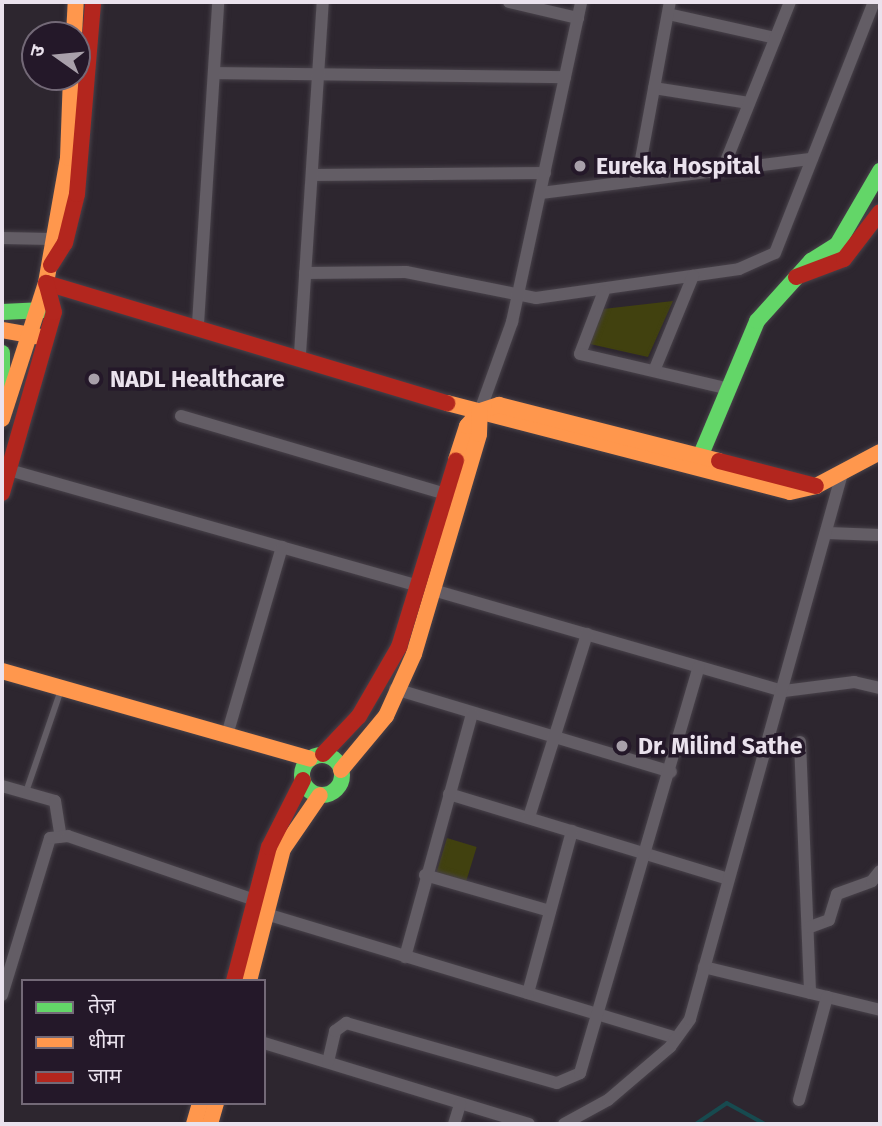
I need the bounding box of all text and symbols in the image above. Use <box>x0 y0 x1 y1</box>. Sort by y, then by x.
north arrow <box>21 21 91 91</box>
text: उ <box>25 43 50 59</box>
place label: Eureka Hospital <box>596 152 760 180</box>
marker: Eureka Hospital <box>570 156 590 176</box>
place label: NADL Healthcare <box>110 365 285 393</box>
marker: NADL Healthcare <box>84 369 104 389</box>
place label: Dr. Milind Sathe <box>638 732 802 760</box>
marker: Dr. Milind Sathe <box>612 736 632 756</box>
legend <box>21 979 266 1105</box>
text: तेज़ <box>88 993 116 1019</box>
text: धीमा <box>88 1028 124 1054</box>
text: जाम <box>88 1063 122 1089</box>

